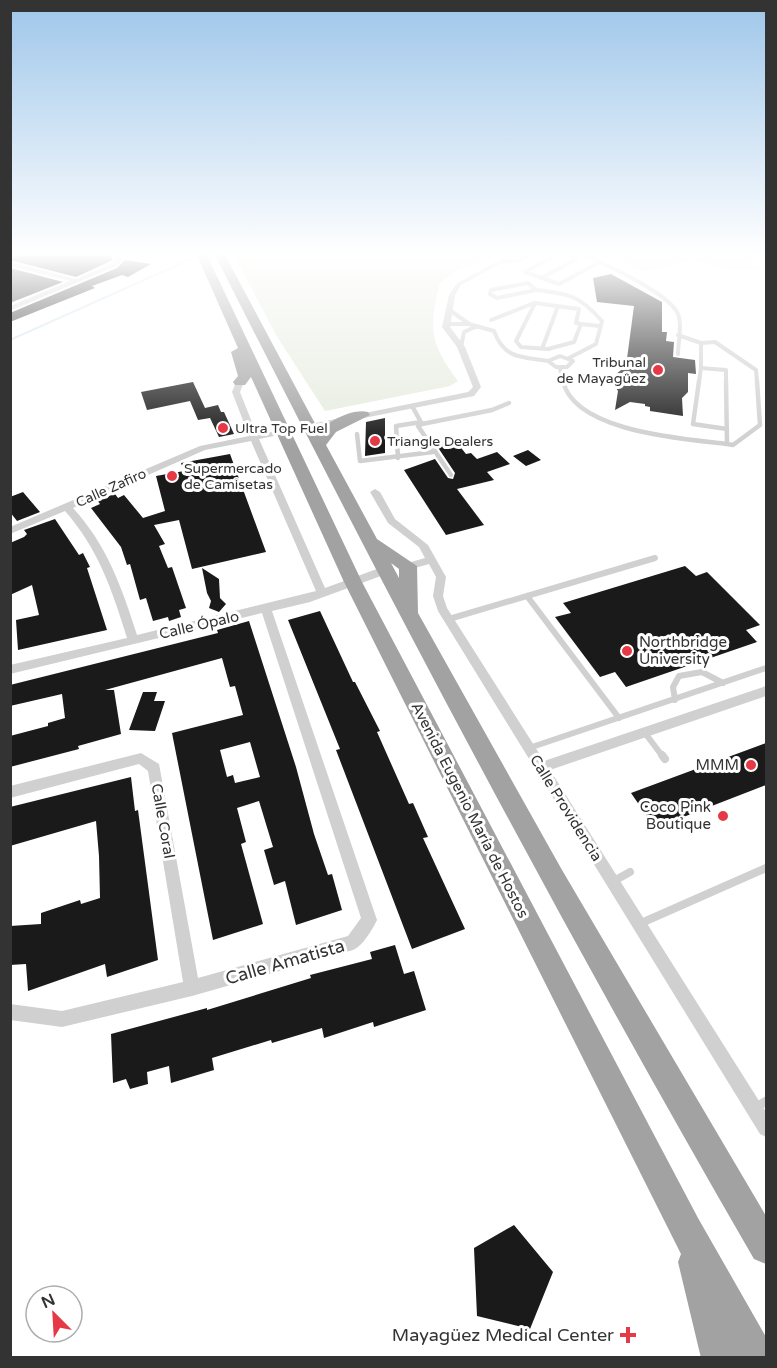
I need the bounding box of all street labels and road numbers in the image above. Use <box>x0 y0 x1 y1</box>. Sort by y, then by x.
street label: Calle Zafiro <box>73 465 149 511</box>
street label: Calle Ópalo <box>157 607 241 643</box>
street label: Avenida Eugenio María de Hostos <box>408 699 532 921</box>
street label: Calle Providencia <box>526 751 606 865</box>
street label: Calle Coral <box>148 782 178 860</box>
street label: Calle Amatista <box>223 934 347 990</box>

